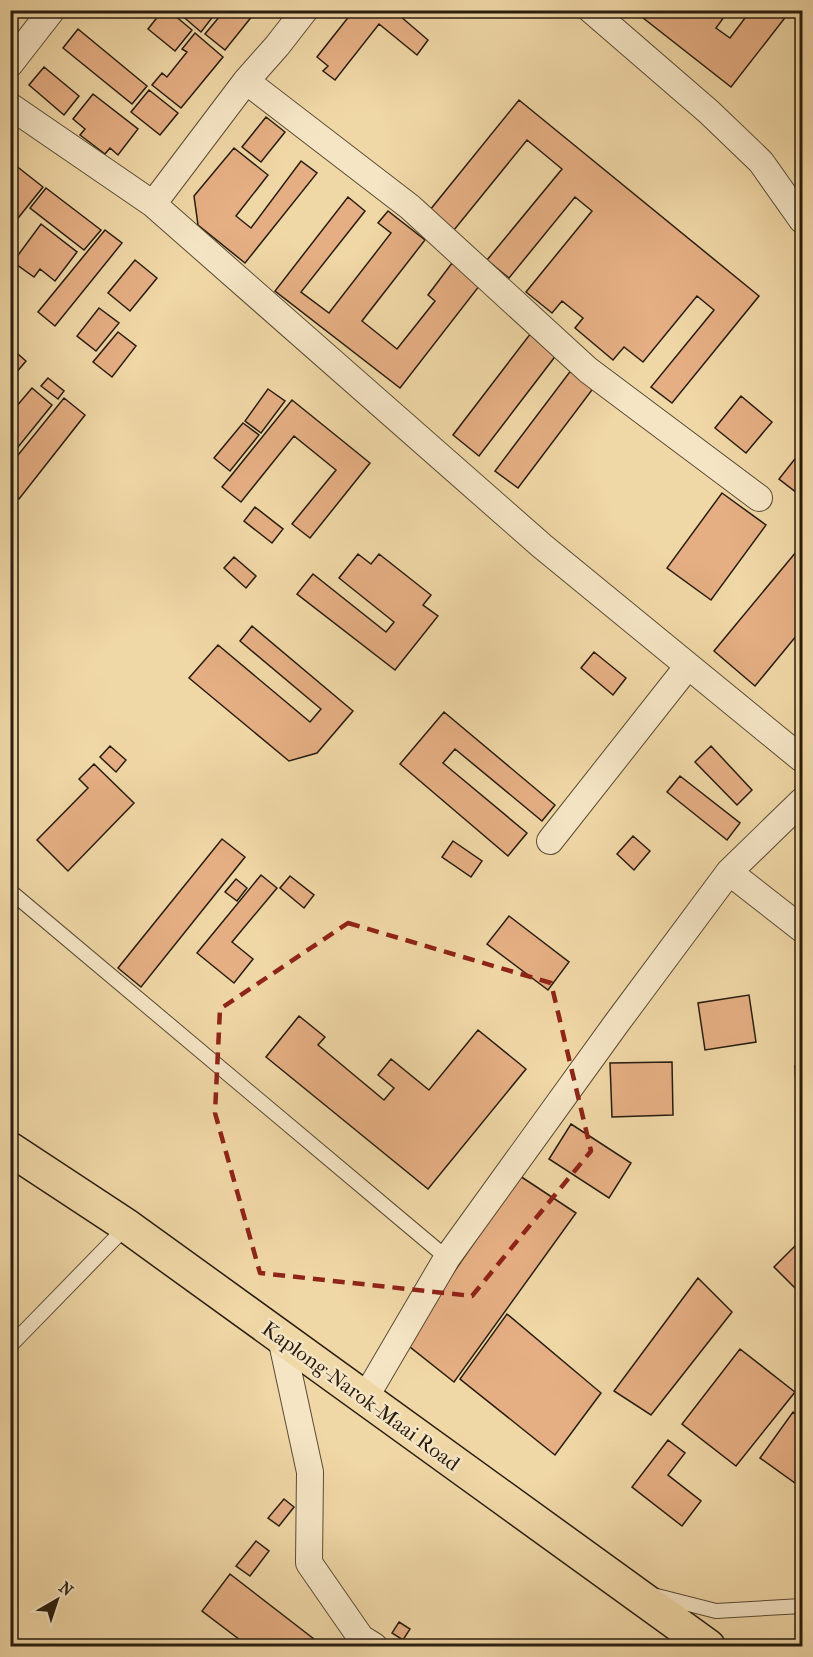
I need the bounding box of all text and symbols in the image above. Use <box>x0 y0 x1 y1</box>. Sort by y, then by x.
street label: Kaplong-Narok-Maai Road <box>258 1316 465 1476</box>
north arrow <box>27 1570 87 1630</box>
text: N <box>55 1578 77 1600</box>

